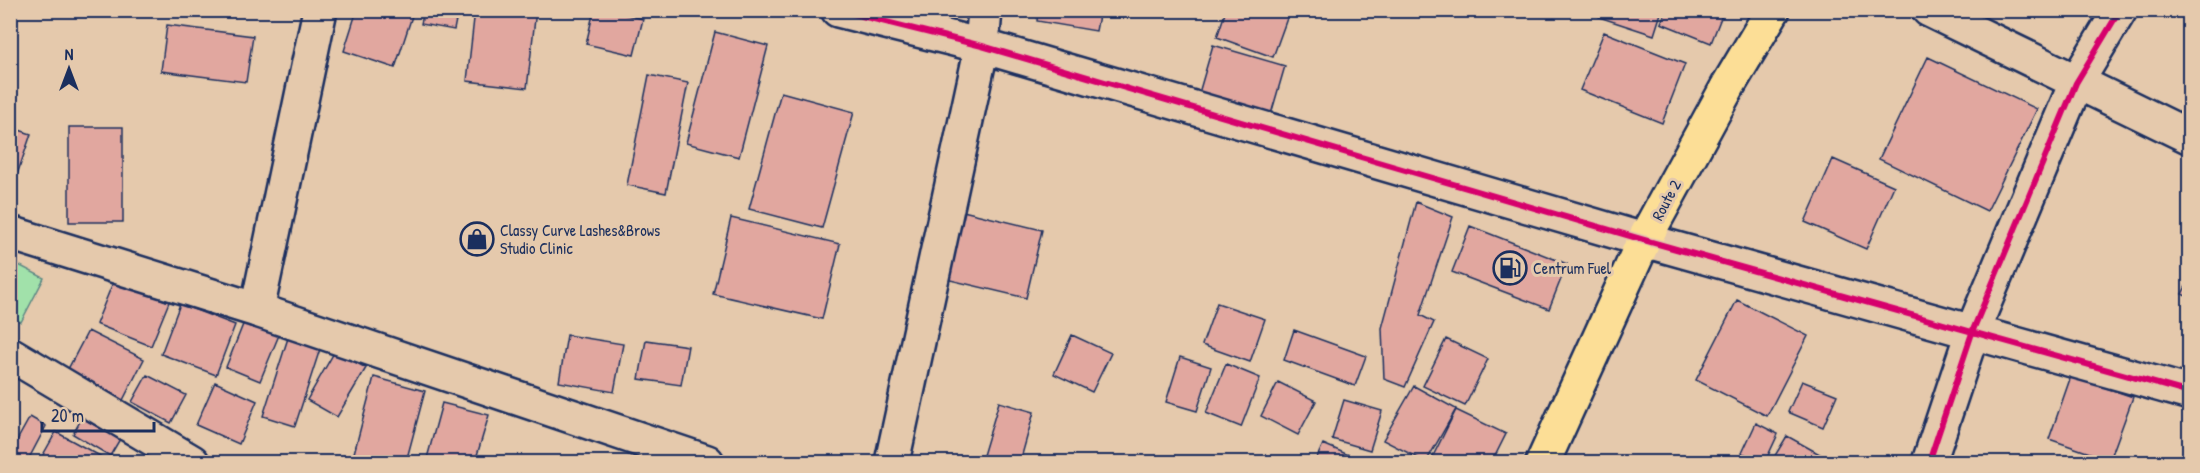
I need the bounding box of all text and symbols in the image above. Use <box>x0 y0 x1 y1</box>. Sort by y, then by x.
north arrow <box>39 39 99 99</box>
text: N <box>65 43 74 65</box>
street label: Route 2 <box>1646 175 1686 224</box>
place label: Classy Curve Lashes&Brows Studio Clinic <box>500 219 660 259</box>
shop icon: Classy Curve Lashes&Brows Studio Clinic <box>459 221 495 257</box>
fuel station icon: Centrum Fuel <box>1492 250 1528 286</box>
place label: Centrum Fuel <box>1533 257 1612 279</box>
scale bar <box>42 395 154 433</box>
text: 20 m <box>51 403 84 428</box>

